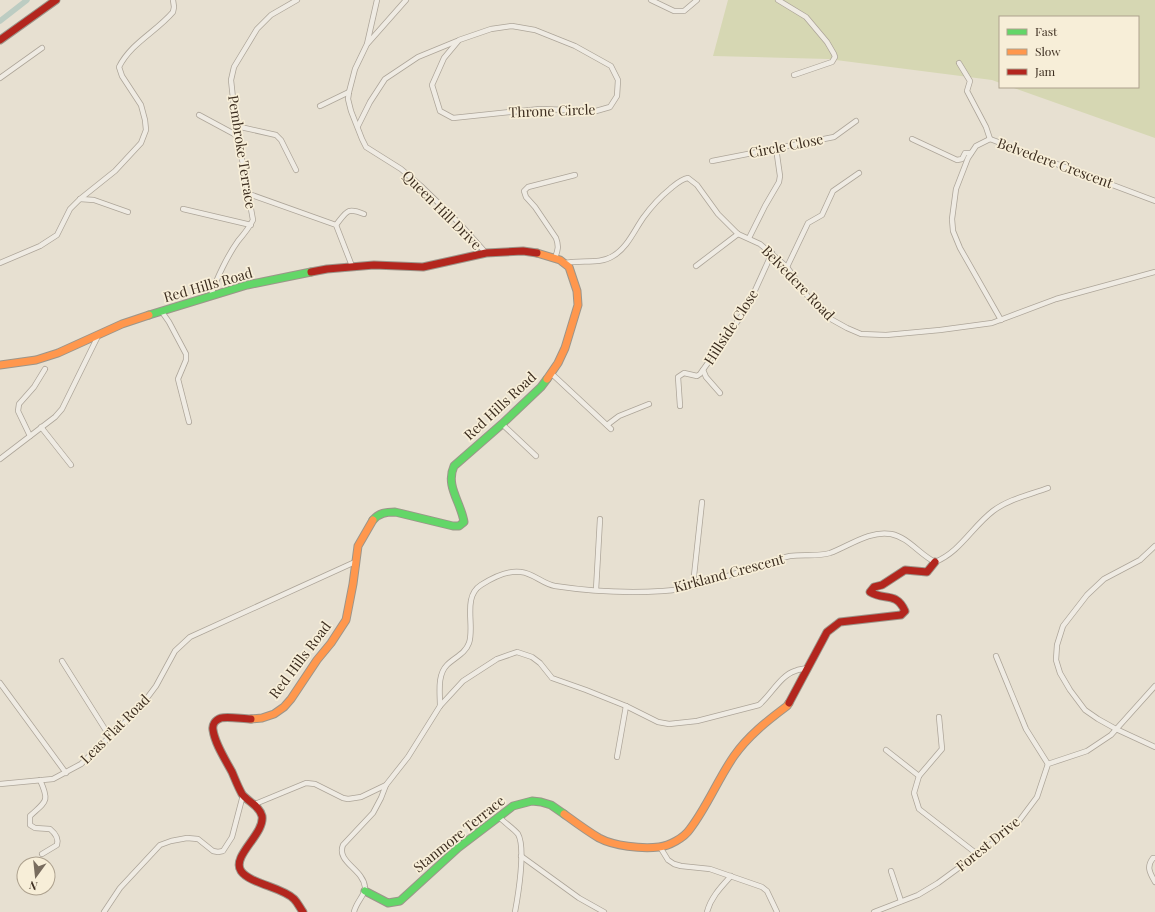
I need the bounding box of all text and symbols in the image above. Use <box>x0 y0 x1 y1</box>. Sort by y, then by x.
legend <box>999 16 1139 88</box>
text: Fast <box>1035 23 1058 39</box>
text: Slow <box>1035 43 1061 59</box>
text: Jam <box>1034 63 1056 79</box>
street label: Pembroke Terrace <box>224 94 261 210</box>
street label: Throne Circle <box>508 99 596 122</box>
street label: Circle Close <box>747 129 825 162</box>
street label: Belvedere Crescent <box>995 133 1116 193</box>
street label: Queen Hill Drive <box>399 166 486 253</box>
street label: Belvedere Road <box>758 241 839 324</box>
street label: Red Hills Road <box>161 263 255 306</box>
street label: Hillside Close <box>699 285 762 368</box>
street label: Red Hills Road <box>460 367 540 444</box>
street label: Kirkland Crescent <box>672 548 787 596</box>
street label: Red Hills Road <box>264 617 335 702</box>
street label: Leas Flat Road <box>76 690 154 768</box>
street label: Stanmore Terrace <box>409 791 508 876</box>
street label: Forest Drive <box>952 812 1024 875</box>
north arrow <box>16 856 56 896</box>
text: N <box>27 878 39 894</box>

